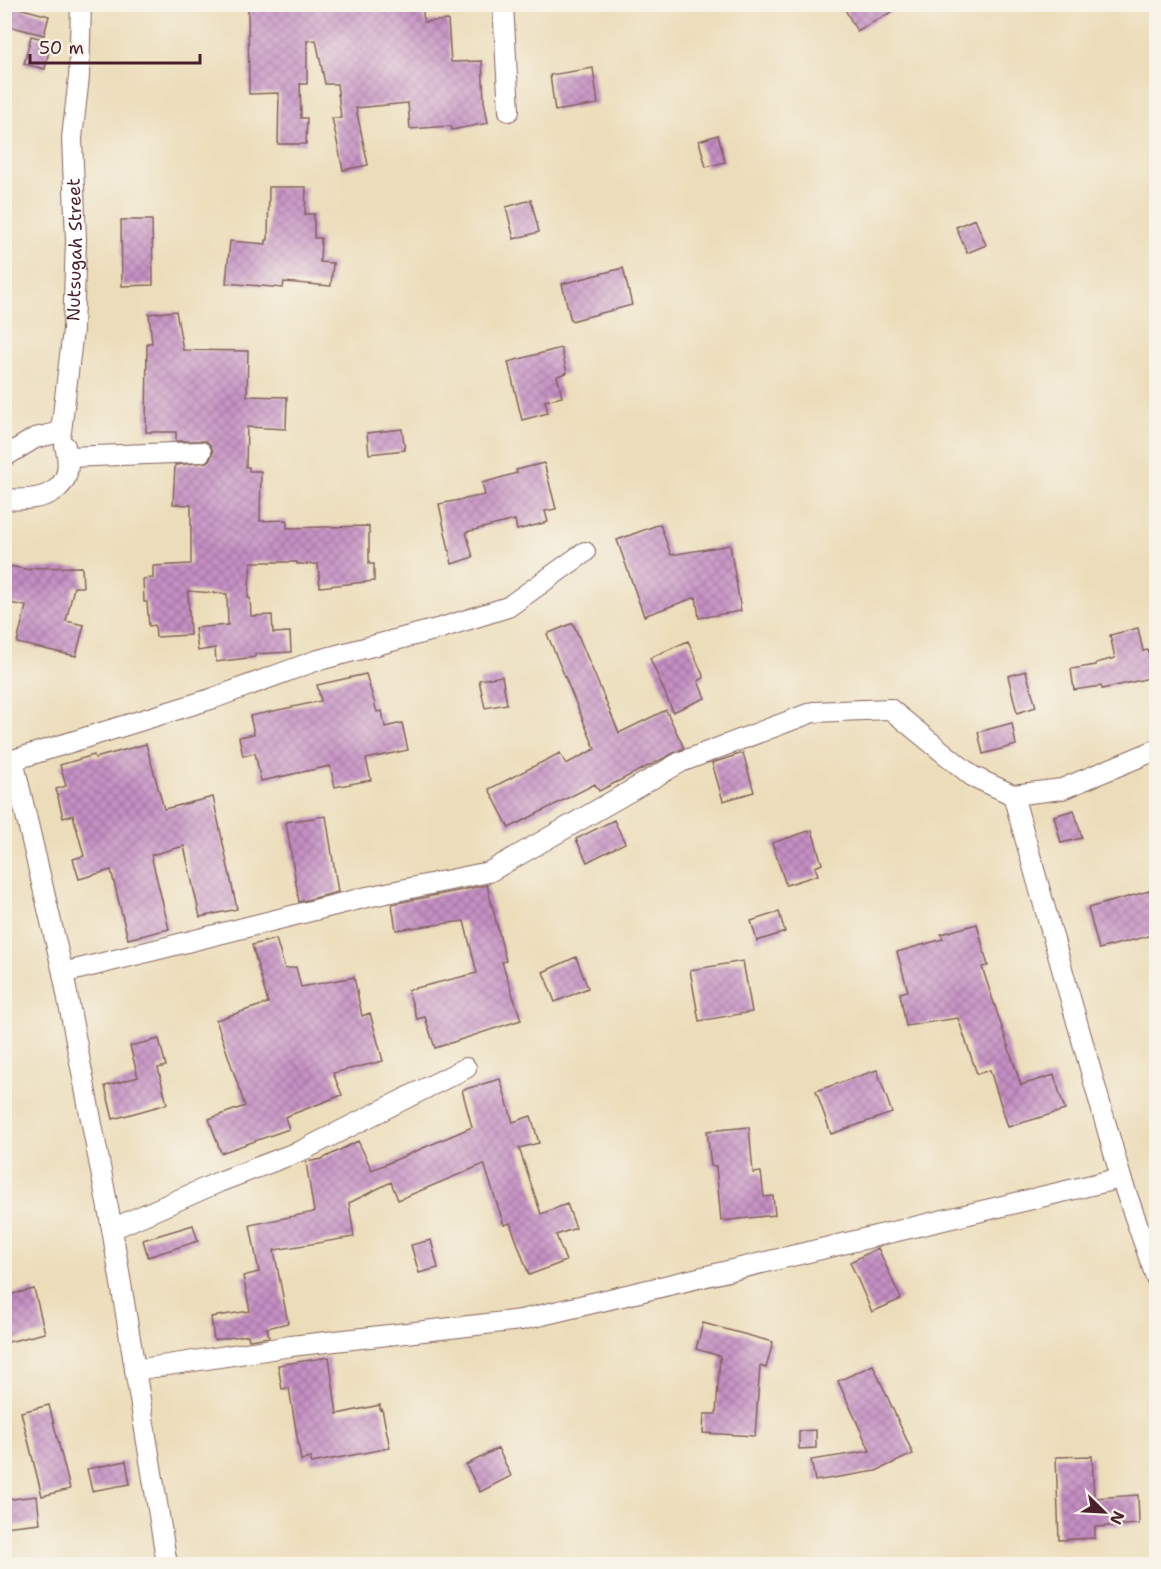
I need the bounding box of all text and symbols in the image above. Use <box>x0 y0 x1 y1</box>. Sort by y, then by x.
scale bar <box>30 27 200 65</box>
text: 50 m <box>39 36 84 60</box>
street label: Nutsugah Street <box>61 178 88 322</box>
north arrow <box>1074 1482 1134 1542</box>
text: N <box>1105 1508 1129 1528</box>

